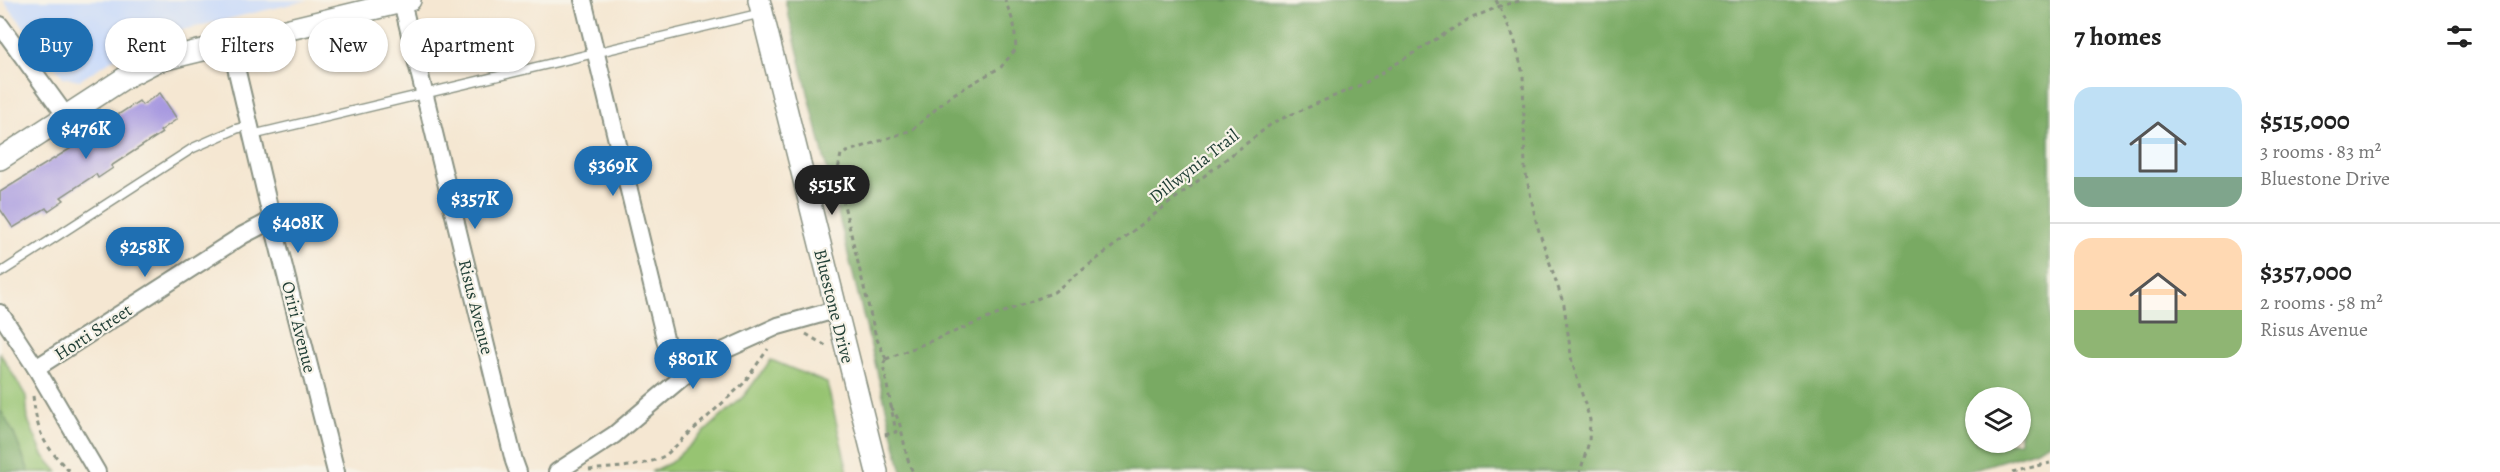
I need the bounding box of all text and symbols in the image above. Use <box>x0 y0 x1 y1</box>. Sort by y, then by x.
chip: Buy <box>18 18 93 72</box>
chip: Rent <box>105 18 187 72</box>
chip: Filters <box>199 18 296 72</box>
chip: New <box>308 18 388 72</box>
chip: Apartment <box>400 18 535 72</box>
text: 7 homes <box>2074 19 2162 54</box>
icon: filters <box>2443 20 2476 53</box>
text: $515,000 <box>2260 103 2350 138</box>
pin: $476K <box>44 109 128 160</box>
icon: home <box>2122 111 2194 183</box>
text: $476K <box>61 115 111 142</box>
street label: Dillwynia Trail <box>1144 123 1244 209</box>
text: 3 rooms · 83 m² <box>2260 138 2381 165</box>
pin: $369K <box>571 146 655 197</box>
text: $369K <box>588 152 638 179</box>
pin: $515K <box>790 165 874 216</box>
text: Bluestone Drive <box>2260 165 2390 192</box>
text: $515K <box>809 171 855 198</box>
pin: $357K <box>433 179 517 230</box>
text: $357K <box>451 185 499 212</box>
pin: $408K <box>256 203 340 254</box>
text: $408K <box>272 209 324 236</box>
pin: $258K <box>103 227 187 278</box>
text: $258K <box>120 233 170 260</box>
street label: Bluestone Drive <box>808 246 860 366</box>
text: $357,000 <box>2260 254 2352 289</box>
street label: Risus Avenue <box>453 257 499 357</box>
icon: home <box>2122 262 2194 334</box>
street label: Oriri Avenue <box>276 279 322 375</box>
text: 2 rooms · 58 m² <box>2260 289 2383 316</box>
street label: Horti Street <box>50 298 136 366</box>
text: Risus Avenue <box>2260 316 2368 343</box>
pin: $801K <box>651 339 735 390</box>
text: $801K <box>668 345 718 372</box>
map controls <box>1965 387 2031 453</box>
button: layers <box>1965 387 2031 453</box>

